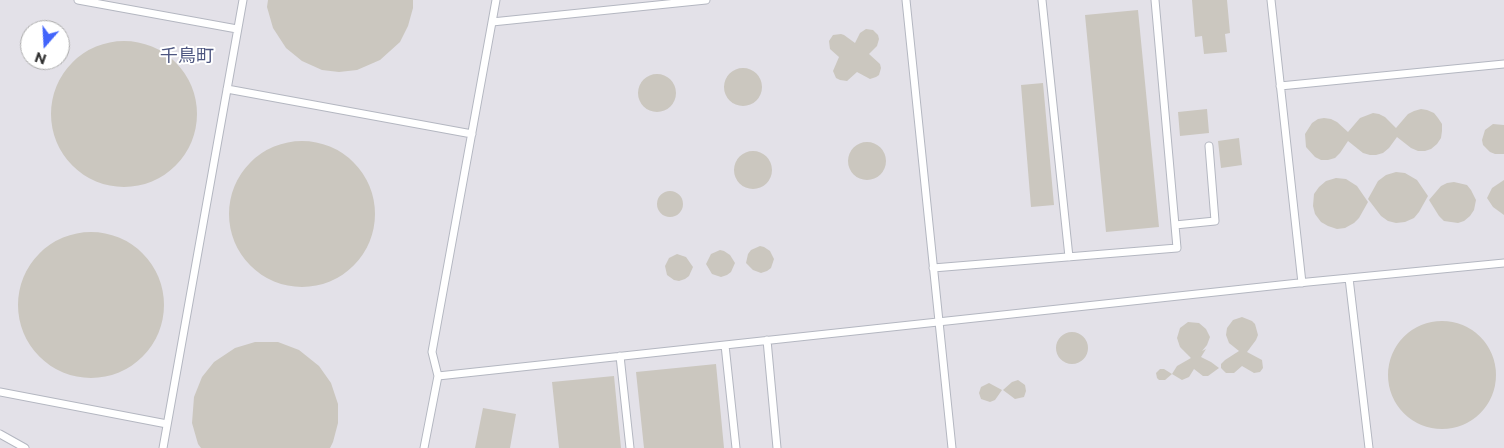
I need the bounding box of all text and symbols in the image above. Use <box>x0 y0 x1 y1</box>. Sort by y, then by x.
north arrow <box>20 20 70 70</box>
district label: 千鳥町 <box>160 46 214 68</box>
text: N <box>32 48 49 69</box>

